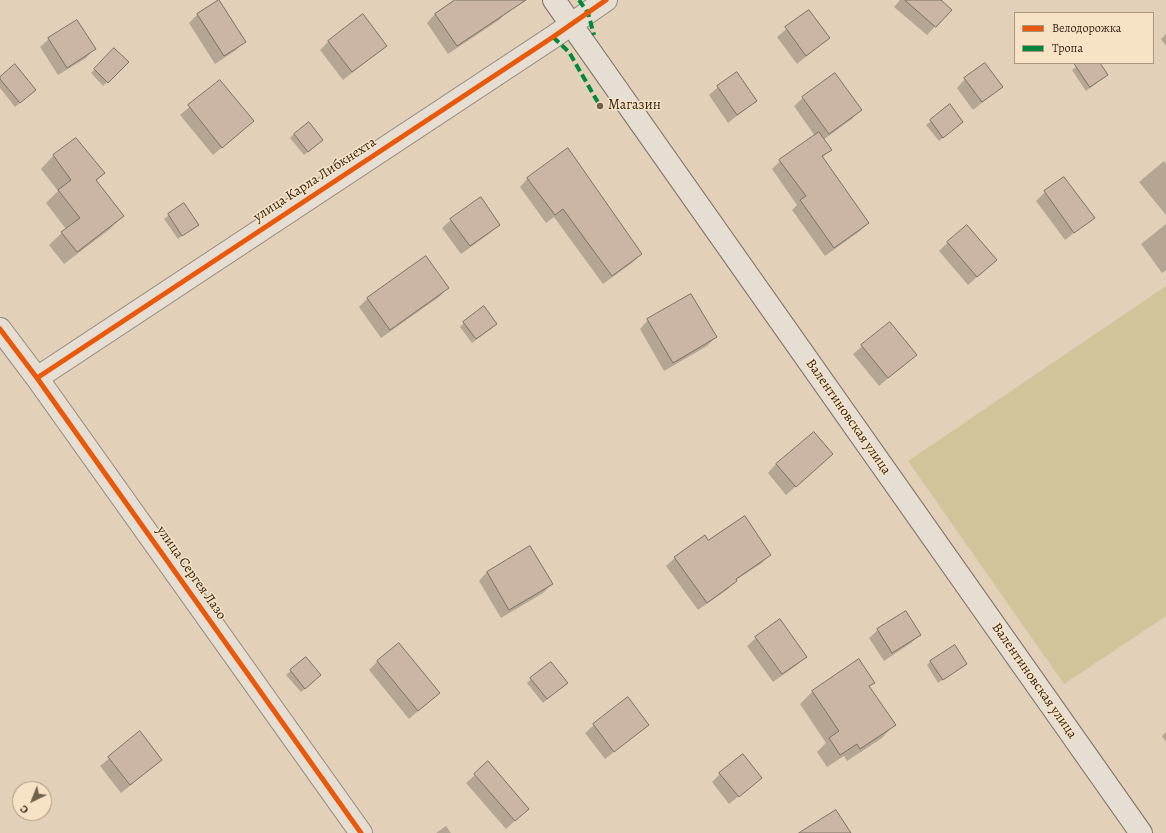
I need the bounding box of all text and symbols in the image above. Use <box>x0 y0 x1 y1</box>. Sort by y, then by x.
legend <box>1014 12 1154 64</box>
text: Велодорожка <box>1052 20 1121 36</box>
text: Тропа <box>1052 40 1083 56</box>
place label: Магазин <box>608 98 661 114</box>
marker: Магазин <box>595 101 605 111</box>
street label: улица Карла Либкнехта <box>251 134 379 226</box>
street label: Валентиновская улица <box>802 356 894 478</box>
street label: улица Сергея Лазо <box>152 523 230 623</box>
street label: Валентиновская улица <box>988 620 1080 742</box>
north arrow <box>12 781 52 821</box>
text: С <box>17 802 32 817</box>

